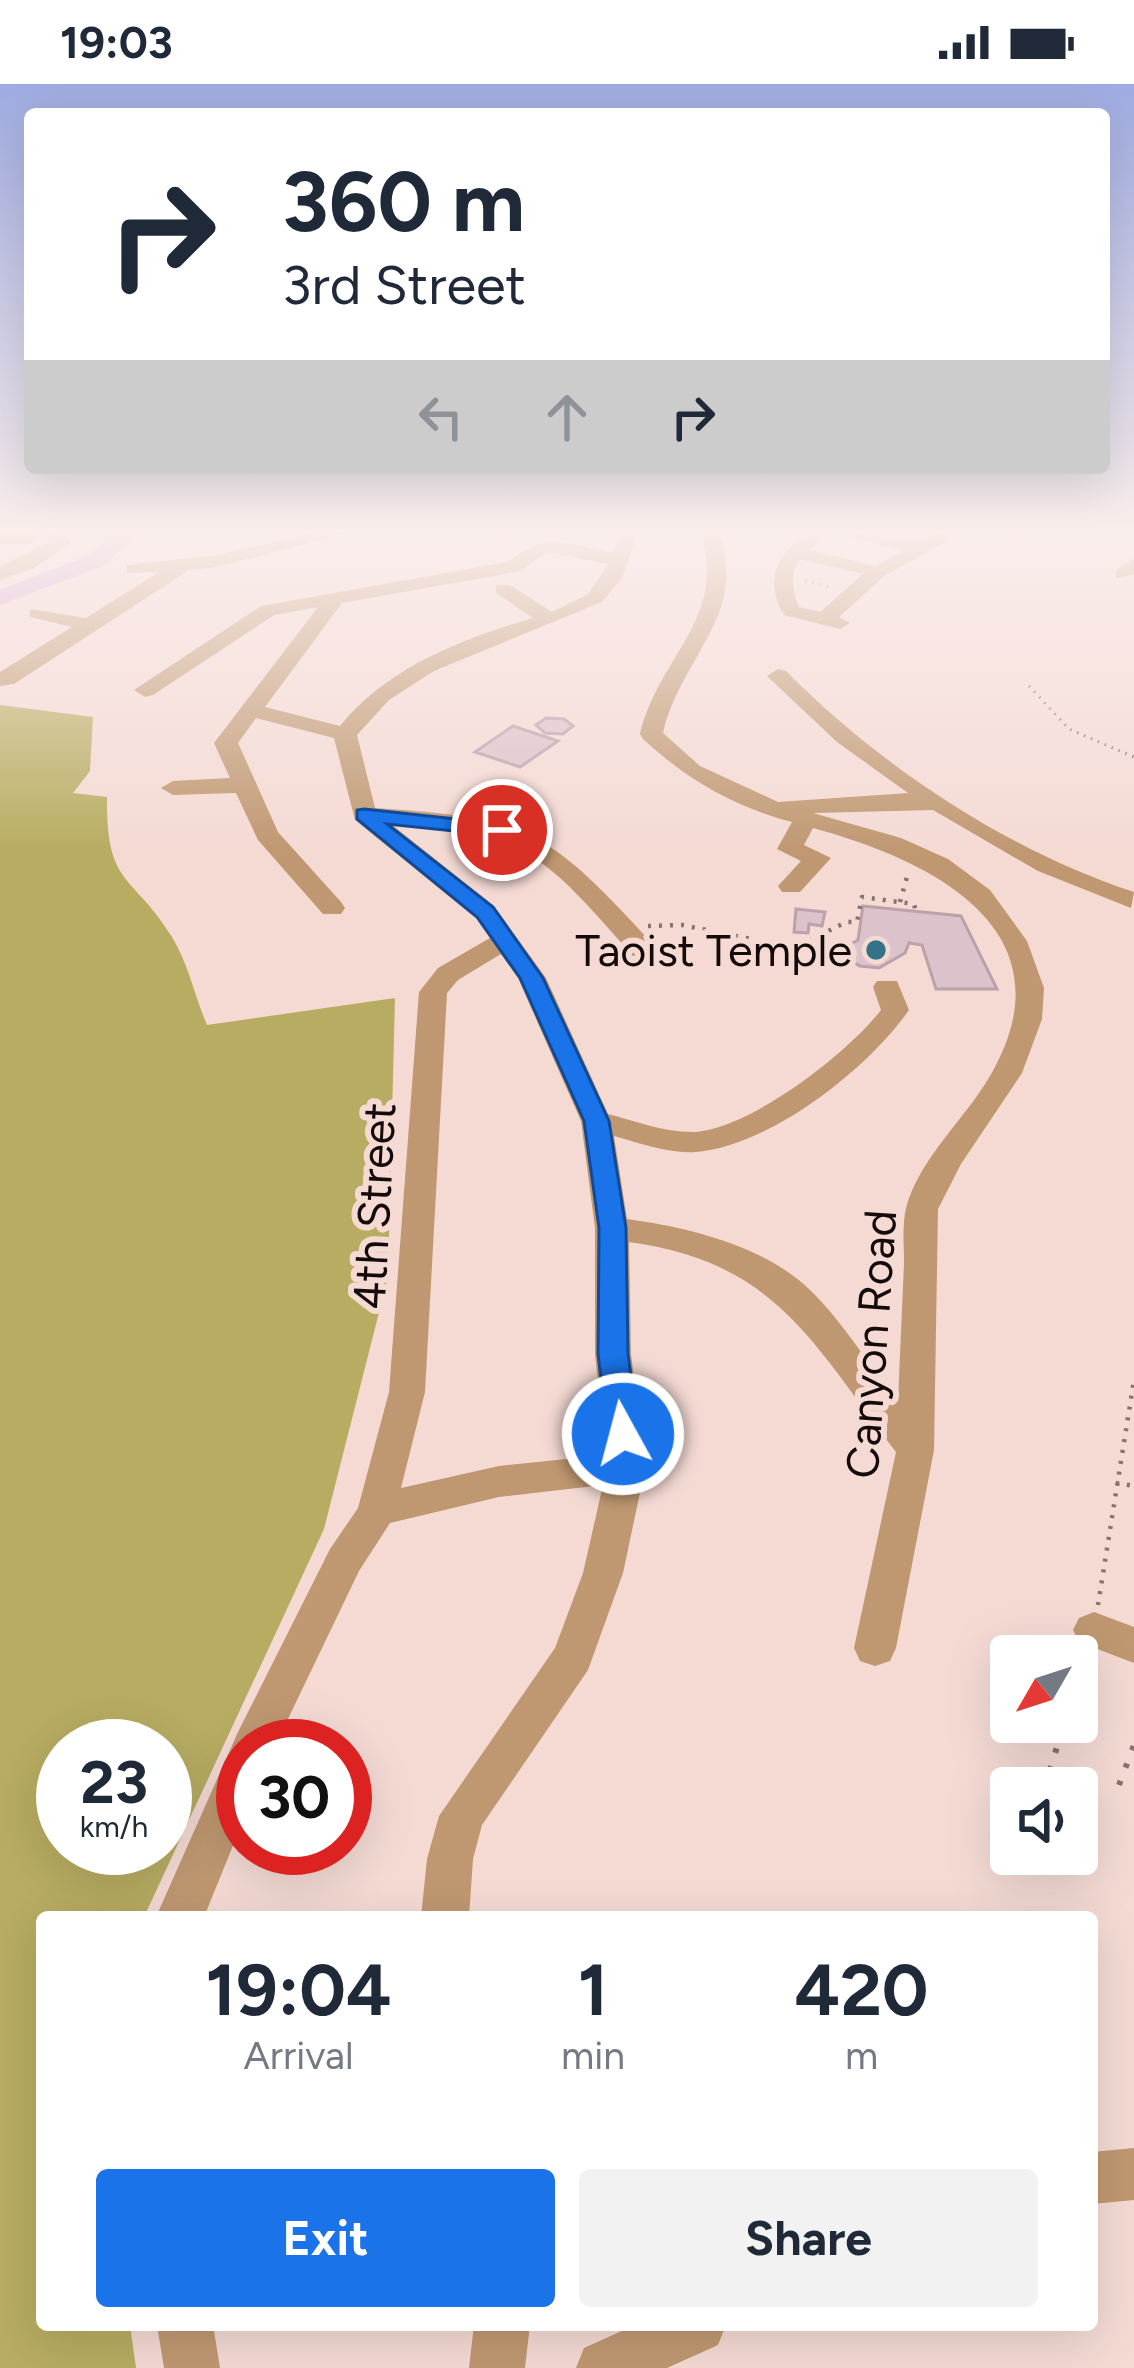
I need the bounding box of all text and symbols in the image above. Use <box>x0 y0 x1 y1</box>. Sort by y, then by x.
text: 19:03 <box>60 15 173 69</box>
text: 360 m <box>282 151 525 252</box>
icon: right <box>84 156 240 312</box>
text: 3rd Street <box>282 253 526 318</box>
icon: left <box>408 384 474 450</box>
icon: ahead <box>534 384 600 450</box>
icon: right <box>660 384 726 450</box>
pin <box>451 779 553 881</box>
icon: arrive <box>469 797 535 863</box>
place label: Taoist Temple <box>575 923 852 977</box>
marker: Taoist Temple <box>863 937 889 963</box>
street label: 4th Street <box>342 1101 406 1311</box>
street label: Canyon Road <box>835 1208 907 1480</box>
position arrow <box>560 1371 686 1497</box>
north arrow <box>990 1635 1098 1743</box>
map controls <box>990 1635 1098 1875</box>
speed limit sign: 30 <box>216 1719 372 1875</box>
text: 23 <box>80 1746 148 1818</box>
button: sound <box>990 1767 1098 1875</box>
text: km/h <box>80 1808 148 1845</box>
text: 19:04 <box>206 1947 392 2033</box>
text: 1 <box>578 1947 608 2033</box>
text: 420 <box>795 1947 928 2033</box>
text: Arrival <box>243 2032 354 2079</box>
text: min <box>561 2032 625 2079</box>
text: m <box>845 2032 878 2079</box>
button: Exit <box>96 2169 555 2307</box>
button: Share <box>579 2169 1038 2307</box>

